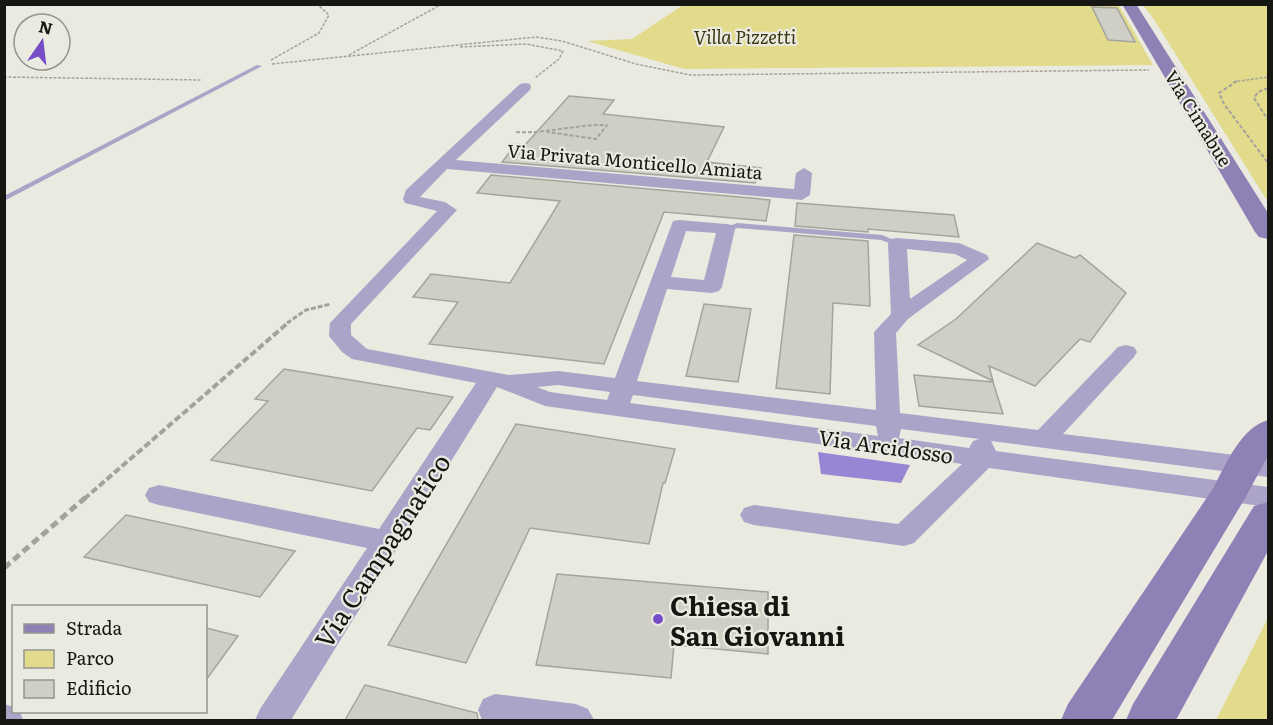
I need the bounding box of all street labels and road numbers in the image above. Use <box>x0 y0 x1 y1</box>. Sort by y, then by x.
street label: Via Cimabue <box>1159 65 1239 171</box>
street label: Via Privata Monticello Amiata <box>506 136 764 186</box>
street label: Via Arcidosso <box>817 420 955 470</box>
street label: Via Campagnatico <box>303 445 459 655</box>

